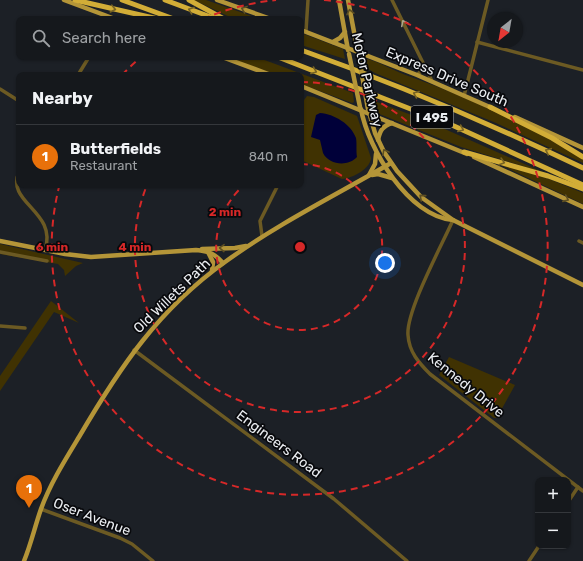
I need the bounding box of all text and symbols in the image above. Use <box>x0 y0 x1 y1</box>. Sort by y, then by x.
one-way arrow <box>110 4 117 12</box>
one-way arrow <box>187 6 194 14</box>
one-way arrow <box>241 6 248 14</box>
one-way arrow <box>346 9 355 15</box>
north arrow <box>487 12 523 48</box>
search box <box>16 16 304 60</box>
one-way arrow <box>401 20 409 28</box>
icon: search <box>30 27 52 49</box>
text: Search here <box>62 29 146 47</box>
street label: Motor Parkway <box>348 31 386 129</box>
street label: Express Drive South <box>383 44 511 110</box>
one-way arrow <box>311 66 318 74</box>
text: Nearby <box>32 88 93 108</box>
one-way arrow <box>412 90 419 98</box>
road number: I 495 <box>411 106 453 128</box>
one-way arrow <box>458 125 465 133</box>
text: Butterfields <box>70 140 161 158</box>
one-way arrow <box>382 148 389 156</box>
one-way arrow <box>544 148 552 156</box>
text: 1 <box>42 149 48 164</box>
text: 840 m <box>249 149 288 164</box>
one-way arrow <box>498 157 505 166</box>
text: Restaurant <box>70 158 137 173</box>
one-way arrow <box>562 194 569 202</box>
one-way arrow <box>419 195 426 202</box>
text: 2 min <box>209 205 242 219</box>
text: 6 min <box>36 240 69 254</box>
text: 4 min <box>119 240 152 254</box>
centre of rings <box>293 240 307 254</box>
one-way arrow <box>219 244 225 252</box>
your location <box>375 253 395 273</box>
street label: Old Willets Path <box>130 255 214 337</box>
street label: Kennedy Drive <box>424 349 508 421</box>
street label: Engineers Road <box>233 407 325 481</box>
pin: 1 <box>16 475 42 508</box>
map controls <box>535 477 571 549</box>
button: + <box>535 477 571 513</box>
street label: Oser Avenue <box>51 494 133 540</box>
button: − <box>535 513 571 549</box>

